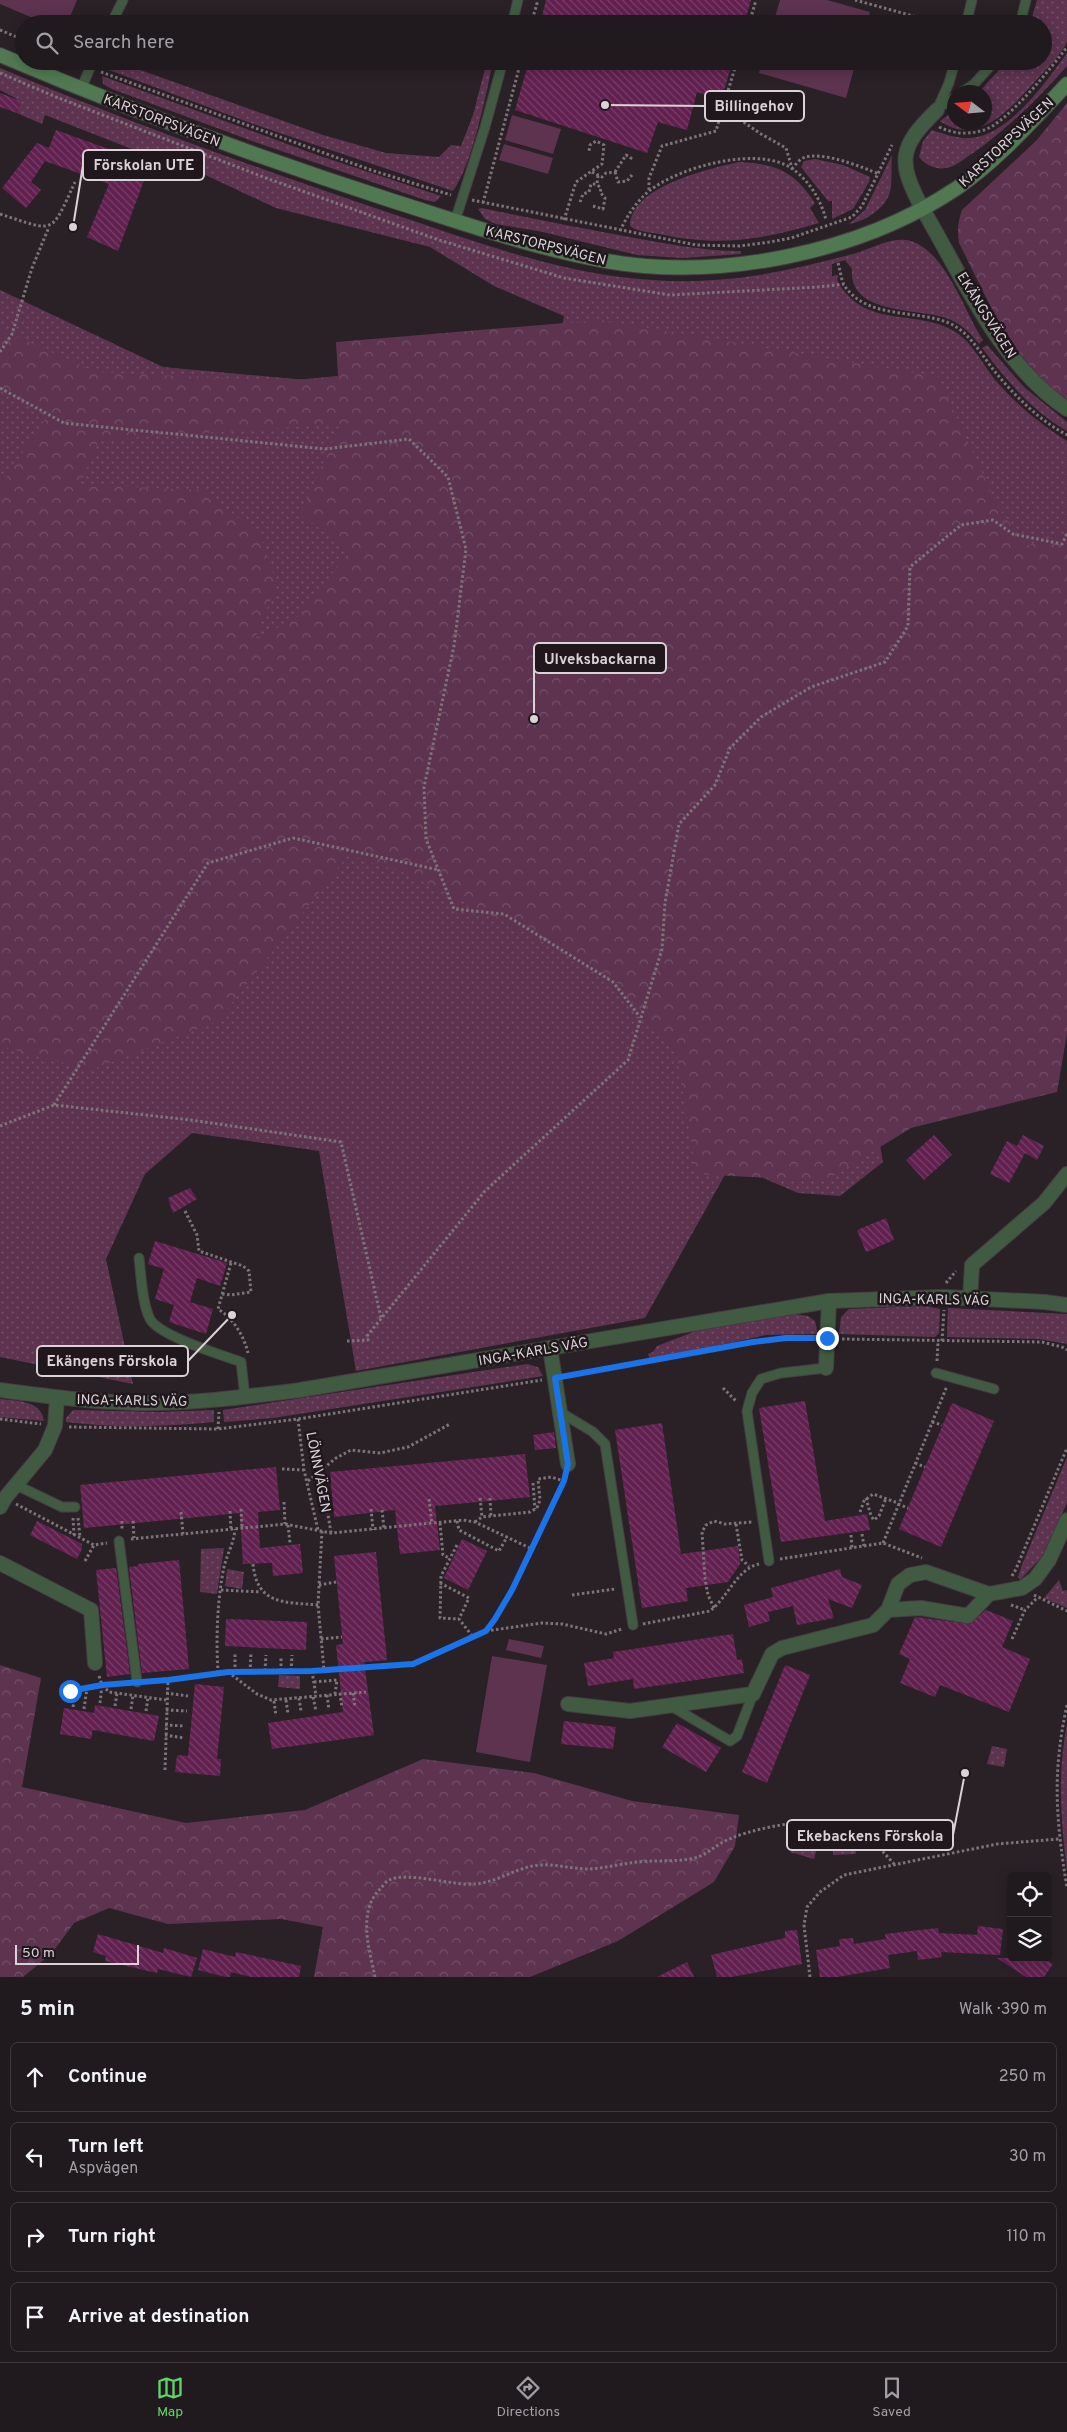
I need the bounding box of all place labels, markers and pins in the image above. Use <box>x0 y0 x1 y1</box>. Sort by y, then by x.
callout: Billingehov <box>705 91 804 121</box>
callout: Förskolan UTE <box>83 150 204 180</box>
callout: Ulveksbackarna <box>534 643 666 673</box>
callout: Ekängens Förskola <box>37 1346 188 1376</box>
callout: Ekebackens Förskola <box>787 1820 953 1850</box>

